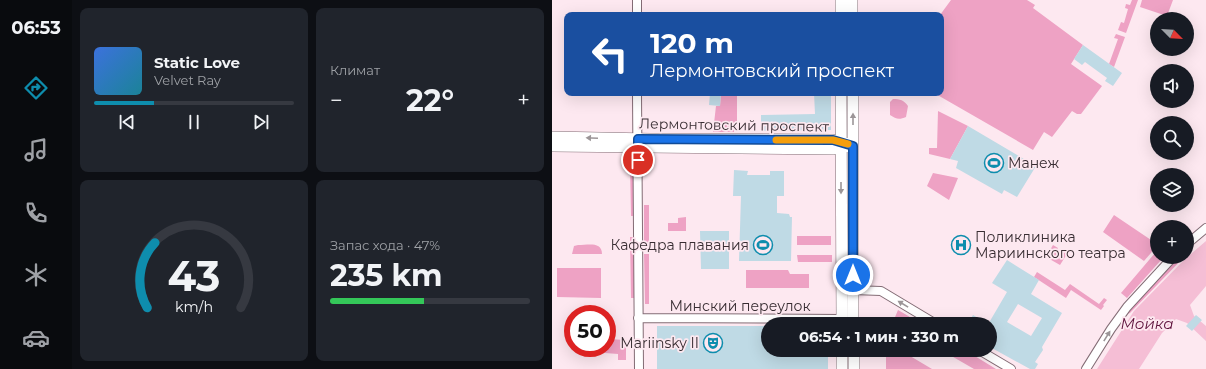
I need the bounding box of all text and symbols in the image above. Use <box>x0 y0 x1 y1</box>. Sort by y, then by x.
north arrow <box>1150 12 1194 56</box>
map controls <box>1150 12 1194 264</box>
text: 06:53 <box>11 17 61 39</box>
text: 120 m <box>650 26 734 60</box>
icon: left <box>584 28 636 80</box>
text: Static Love <box>154 53 240 72</box>
text: Лермонтовский проспект <box>650 60 894 82</box>
text: Климат <box>330 62 380 78</box>
button: sound <box>1150 64 1194 108</box>
text: Velvet Ray <box>154 72 221 88</box>
icon: directions <box>22 74 50 102</box>
text: 22° <box>406 82 454 119</box>
text: − <box>330 87 343 114</box>
text: + <box>517 87 530 114</box>
icon: previous <box>116 111 138 133</box>
icon: pause <box>183 111 205 133</box>
icon: next <box>250 111 272 133</box>
one-way arrow <box>850 112 856 125</box>
street label: Лермонтовский проспект <box>639 114 829 136</box>
button: search <box>1150 116 1194 160</box>
one-way arrow <box>585 135 598 141</box>
icon: music <box>22 136 50 164</box>
pin <box>621 143 655 177</box>
icon: arrive <box>627 149 649 171</box>
sports icon: Манеж <box>983 152 1005 174</box>
place label: Манеж <box>1008 154 1060 172</box>
button: layers <box>1150 168 1194 212</box>
one-way arrow <box>838 182 844 195</box>
icon: phone <box>22 199 50 227</box>
button: + <box>1150 220 1194 264</box>
place label: Поликлиника Мариинского театра <box>975 228 1126 262</box>
sports icon: Кафедра плавания <box>752 234 774 256</box>
hospital icon: Поликлиника Мариинского театра <box>950 234 972 256</box>
place label: Кафедра плавания <box>611 236 749 254</box>
text: Запас хода · 47% <box>330 237 440 253</box>
text: 43 <box>167 251 221 301</box>
position arrow <box>832 254 874 296</box>
text: 235 km <box>330 257 443 294</box>
icon: climate <box>22 261 50 289</box>
street label: Минский переулок <box>669 297 811 315</box>
text: km/h <box>175 298 213 316</box>
one-way arrow <box>897 300 909 307</box>
speed limit sign: 50 <box>564 305 616 357</box>
water label: Мойка <box>1120 314 1174 333</box>
icon: car <box>22 324 50 352</box>
text: 06:54 · 1 мин · 330 m <box>799 327 959 346</box>
one-way arrow <box>1103 330 1110 342</box>
theatre icon: Mariinsky II <box>702 332 724 354</box>
place label: Mariinsky II <box>620 334 699 352</box>

